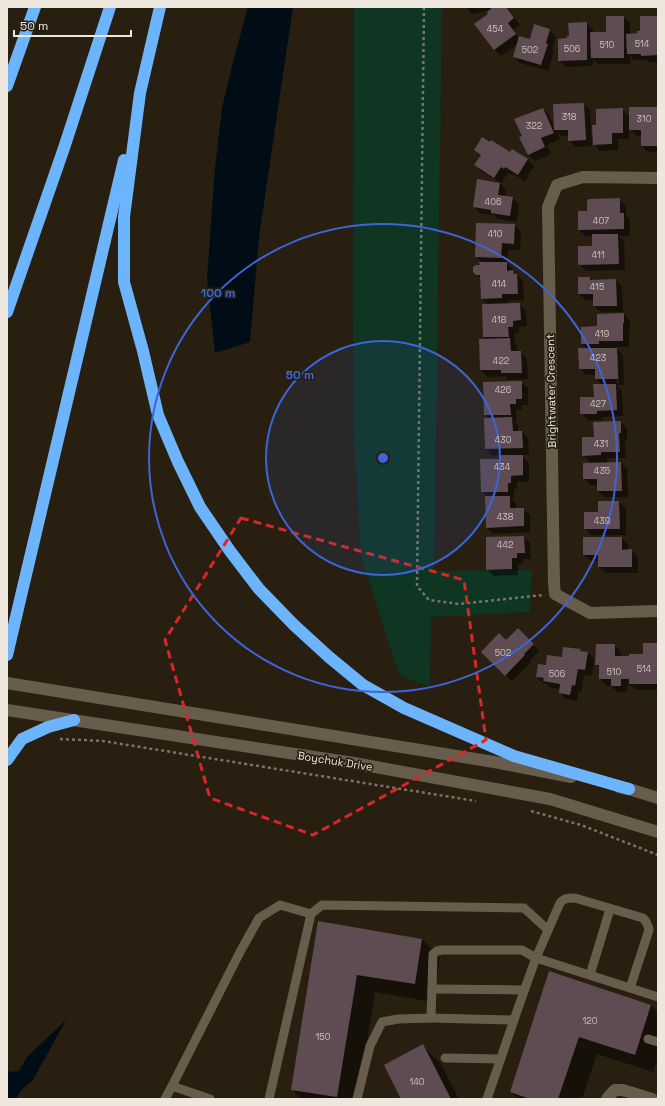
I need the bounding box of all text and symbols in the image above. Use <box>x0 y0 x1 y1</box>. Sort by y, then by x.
scale bar <box>14 12 131 38</box>
text: 50 m <box>20 18 48 34</box>
house number: 454 <box>487 23 504 35</box>
house number: 514 <box>635 38 650 50</box>
house number: 510 <box>600 39 615 51</box>
house number: 506 <box>564 43 581 55</box>
house number: 502 <box>522 44 538 56</box>
house number: 318 <box>562 111 577 123</box>
house number: 310 <box>637 113 652 125</box>
house number: 322 <box>526 120 542 132</box>
house number: 406 <box>485 196 502 208</box>
house number: 407 <box>593 215 609 227</box>
house number: 410 <box>488 228 503 240</box>
house number: 411 <box>592 249 605 261</box>
house number: 414 <box>492 278 507 290</box>
house number: 415 <box>590 281 604 293</box>
text: 100 m <box>201 285 235 301</box>
house number: 418 <box>492 314 507 326</box>
house number: 419 <box>595 328 609 340</box>
street label: Brightwater Crescent <box>543 334 559 448</box>
house number: 423 <box>590 352 606 364</box>
house number: 422 <box>493 355 509 367</box>
text: 50 m <box>286 367 314 383</box>
house number: 426 <box>495 384 512 396</box>
house number: 427 <box>590 398 606 410</box>
house number: 430 <box>495 434 512 446</box>
house number: 431 <box>594 438 609 450</box>
centre of rings <box>376 451 390 465</box>
house number: 434 <box>494 461 511 473</box>
house number: 435 <box>594 465 610 477</box>
house number: 438 <box>497 511 514 523</box>
house number: 439 <box>594 515 610 527</box>
house number: 442 <box>497 539 513 551</box>
house number: 502 <box>495 647 511 659</box>
house number: 514 <box>637 663 652 675</box>
house number: 510 <box>607 666 622 678</box>
house number: 506 <box>549 668 566 680</box>
street label: Boychuk Drive <box>296 748 374 774</box>
house number: 120 <box>583 1015 598 1027</box>
house number: 150 <box>316 1031 331 1043</box>
house number: 140 <box>409 1076 425 1088</box>

